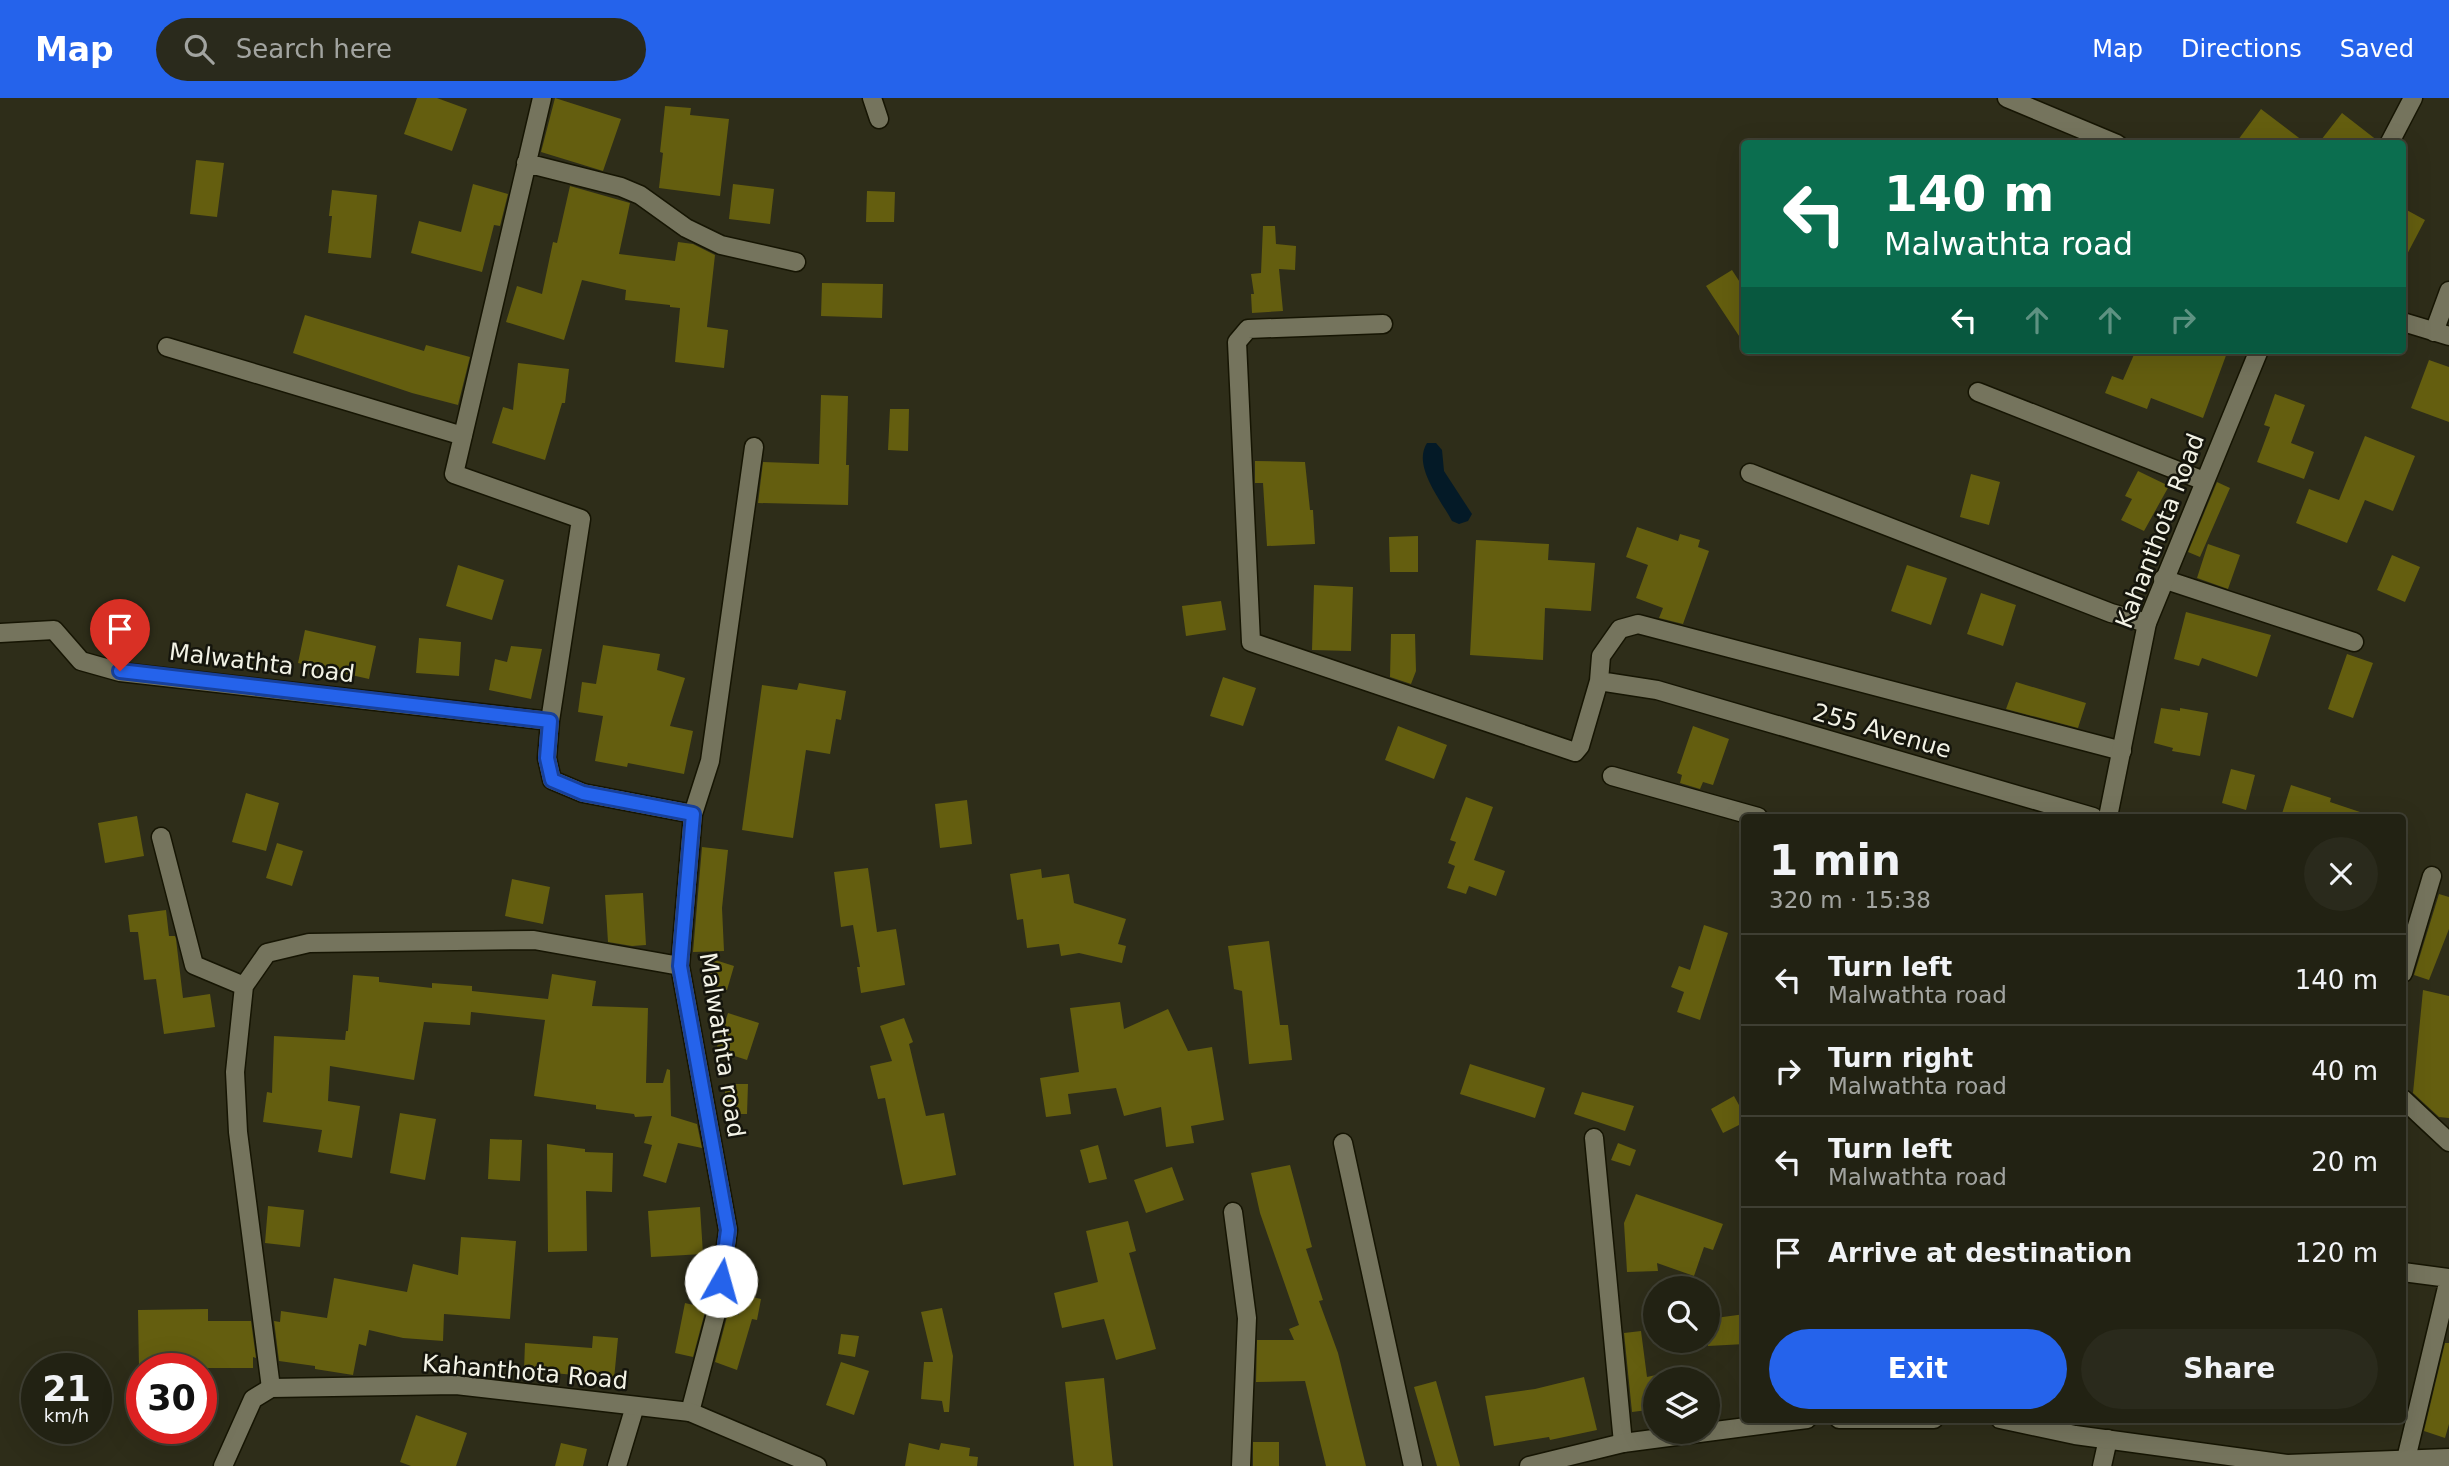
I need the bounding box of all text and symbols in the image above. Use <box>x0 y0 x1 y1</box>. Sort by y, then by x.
search box <box>156 18 646 81</box>
text: Map <box>35 30 114 69</box>
icon: search <box>180 30 218 68</box>
text: Search here <box>236 34 392 64</box>
text: Map <box>2092 35 2143 63</box>
text: Directions <box>2181 35 2302 63</box>
text: Saved <box>2340 35 2414 63</box>
text: 140 m <box>1884 166 2054 223</box>
icon: left <box>1769 168 1860 259</box>
text: Malwathta road <box>1884 225 2133 263</box>
icon: left <box>1945 301 1983 339</box>
icon: ahead <box>2018 301 2056 339</box>
icon: ahead <box>2091 301 2129 339</box>
icon: right <box>2164 301 2202 339</box>
street label: Kahanthota Road <box>2110 430 2210 632</box>
pin <box>90 599 150 671</box>
icon: arrive <box>101 610 139 648</box>
street label: Malwathta road <box>168 638 356 688</box>
street label: 255 Avenue <box>1810 698 1954 764</box>
text: 1 min <box>1769 836 1901 885</box>
button: close <box>2304 837 2378 911</box>
text: 320 m · 15:38 <box>1769 887 1931 913</box>
street label: Malwathta road <box>694 951 750 1139</box>
text: Turn left <box>1828 952 1952 982</box>
icon: left <box>1769 961 1807 999</box>
text: 140 m <box>2295 965 2378 995</box>
text: Malwathta road <box>1828 982 2007 1008</box>
text: Turn right <box>1828 1043 1973 1073</box>
icon: right <box>1769 1052 1807 1090</box>
text: 40 m <box>2311 1056 2378 1086</box>
text: Malwathta road <box>1828 1073 2007 1099</box>
text: Turn left <box>1828 1134 1952 1164</box>
icon: left <box>1769 1143 1807 1181</box>
text: 20 m <box>2311 1147 2378 1177</box>
text: Malwathta road <box>1828 1164 2007 1190</box>
icon: arrive <box>1769 1234 1807 1272</box>
text: Arrive at destination <box>1828 1238 2132 1268</box>
text: 120 m <box>2295 1238 2378 1268</box>
position arrow <box>684 1244 758 1318</box>
map controls <box>1643 1276 1720 1444</box>
button: search <box>1643 1276 1720 1353</box>
button: Exit <box>1769 1329 2067 1409</box>
button: Share <box>2081 1329 2378 1409</box>
street label: Kahanthota Road <box>421 1349 629 1395</box>
speed limit sign: 30 <box>126 1353 217 1444</box>
button: layers <box>1643 1367 1720 1444</box>
text: 21 <box>42 1369 91 1409</box>
text: km/h <box>44 1405 89 1426</box>

